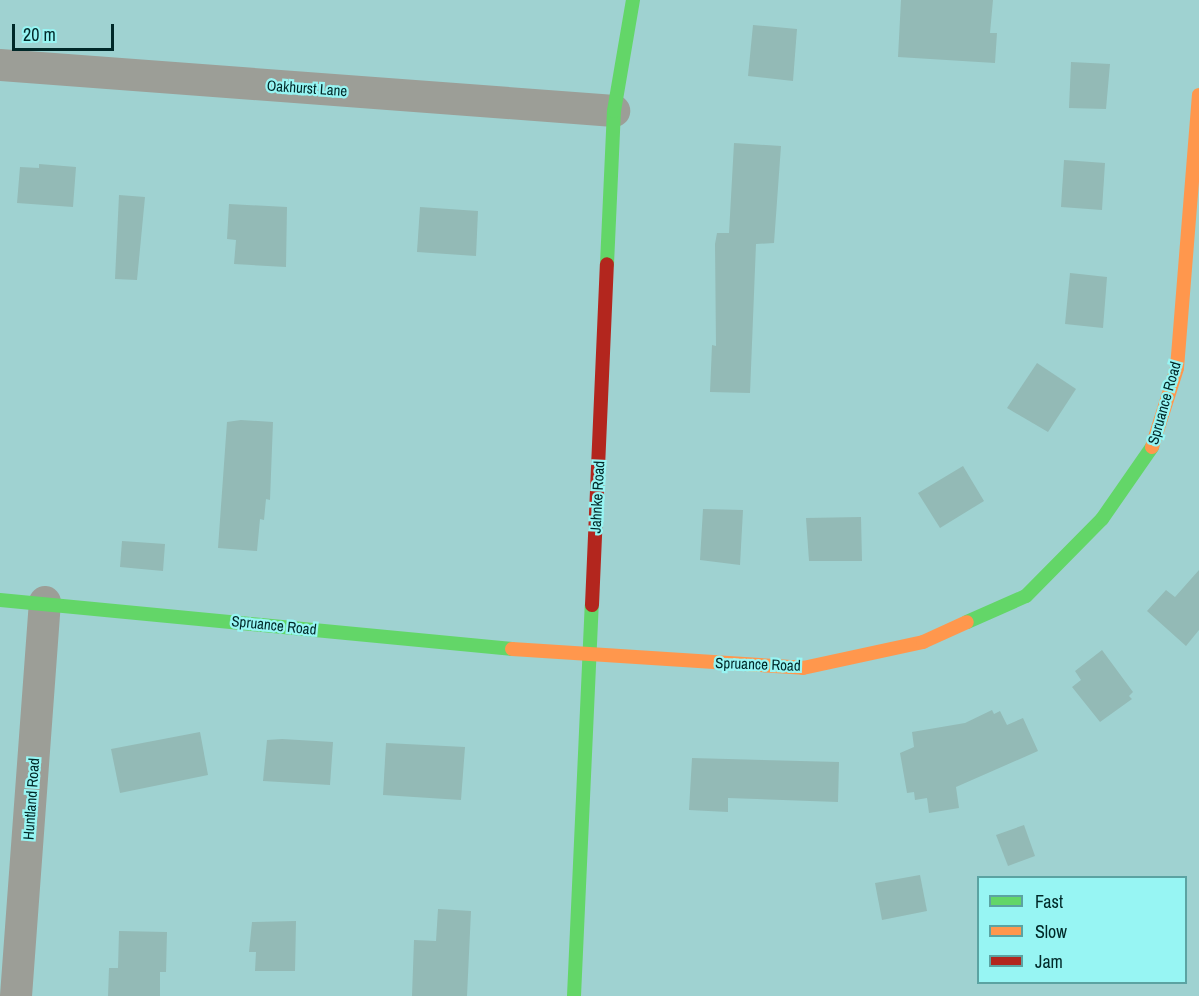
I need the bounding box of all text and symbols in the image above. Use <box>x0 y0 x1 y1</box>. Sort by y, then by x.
scale bar <box>15 12 117 50</box>
text: 20 m <box>23 22 56 47</box>
street label: Oakhurst Lane <box>266 76 348 100</box>
street label: Spruance Road <box>1144 359 1184 447</box>
street label: Jahnke Road <box>586 460 608 534</box>
street label: Spruance Road <box>231 612 317 638</box>
street label: Spruance Road <box>715 654 801 674</box>
street label: Huntland Road <box>19 757 43 841</box>
legend <box>977 876 1187 984</box>
text: Fast <box>1035 889 1063 914</box>
text: Slow <box>1035 919 1067 944</box>
text: Jam <box>1035 949 1063 974</box>

